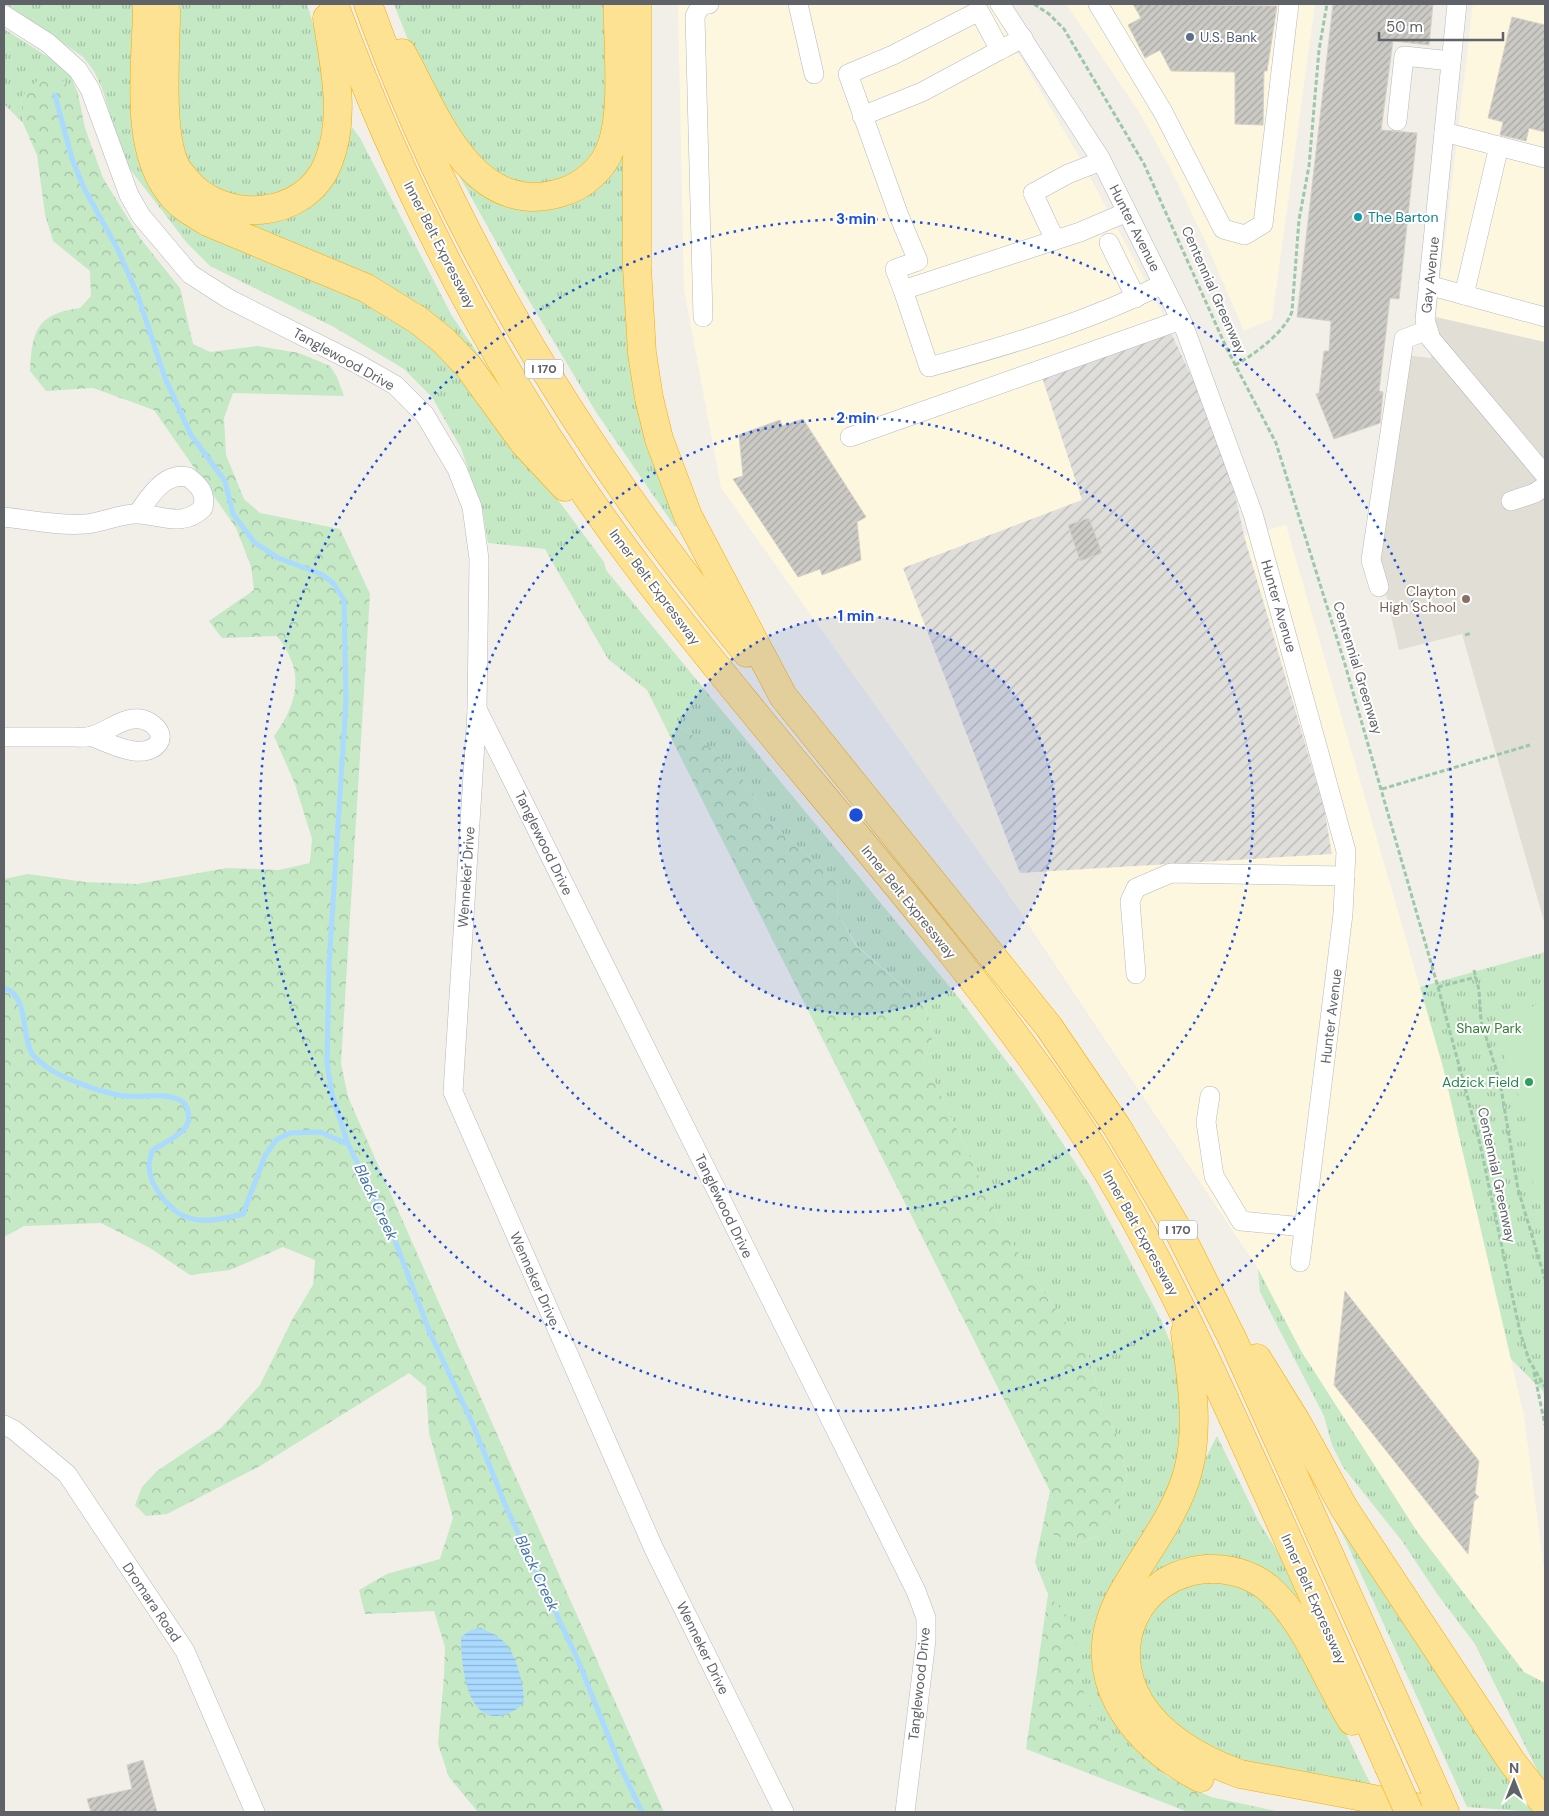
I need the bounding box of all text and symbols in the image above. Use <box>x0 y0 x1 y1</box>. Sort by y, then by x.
scale bar <box>1379 10 1503 42</box>
text: 50 m <box>1386 17 1423 37</box>
place label: U.S. Bank <box>1200 28 1257 46</box>
marker: U.S. Bank <box>1184 31 1196 43</box>
street label: Inner Belt Expressway <box>400 178 480 312</box>
street label: Hunter Avenue <box>1105 181 1165 275</box>
place label: The Barton <box>1368 208 1438 226</box>
text: 3 min <box>836 209 876 229</box>
marker: The Barton <box>1352 211 1364 223</box>
street label: Centennial Greenway <box>1178 223 1250 357</box>
street label: Gay Avenue <box>1417 236 1443 314</box>
street label: Tanglewood Drive <box>290 324 398 394</box>
road number: I 170 <box>525 359 563 378</box>
text: 2 min <box>836 408 876 428</box>
street label: Inner Belt Expressway <box>605 525 705 649</box>
street label: Hunter Avenue <box>1257 558 1301 654</box>
place label: Clayton High School <box>1380 582 1456 616</box>
marker: Clayton High School <box>1460 593 1472 605</box>
street label: Centennial Greenway <box>1329 599 1387 737</box>
text: 1 min <box>838 606 874 626</box>
street label: Tanglewood Drive <box>511 788 577 898</box>
centre of rings <box>847 806 865 824</box>
street label: Wenneker Drive <box>453 826 479 928</box>
street label: Inner Belt Expressway <box>858 842 960 963</box>
street label: Hunter Avenue <box>1316 968 1346 1064</box>
park label: Shaw Park <box>1456 1019 1522 1037</box>
place label: Adzick Field <box>1442 1073 1519 1091</box>
marker: Adzick Field <box>1523 1076 1535 1088</box>
street label: Centennial Greenway <box>1474 1106 1520 1245</box>
street label: Tanglewood Drive <box>691 1151 757 1261</box>
water label: Black Creek <box>350 1161 403 1244</box>
street label: Inner Belt Expressway <box>1099 1167 1183 1299</box>
road number: I 170 <box>1159 1220 1197 1240</box>
street label: Wenneker Drive <box>506 1229 564 1329</box>
street label: Inner Belt Expressway <box>1277 1531 1351 1667</box>
water label: Black Creek <box>511 1532 564 1615</box>
street label: Dromara Road <box>119 1559 185 1645</box>
street label: Wenneker Drive <box>673 1598 733 1698</box>
street label: Tanglewood Drive <box>904 1626 934 1742</box>
north arrow <box>1489 1756 1539 1806</box>
text: N <box>1509 1759 1519 1777</box>

